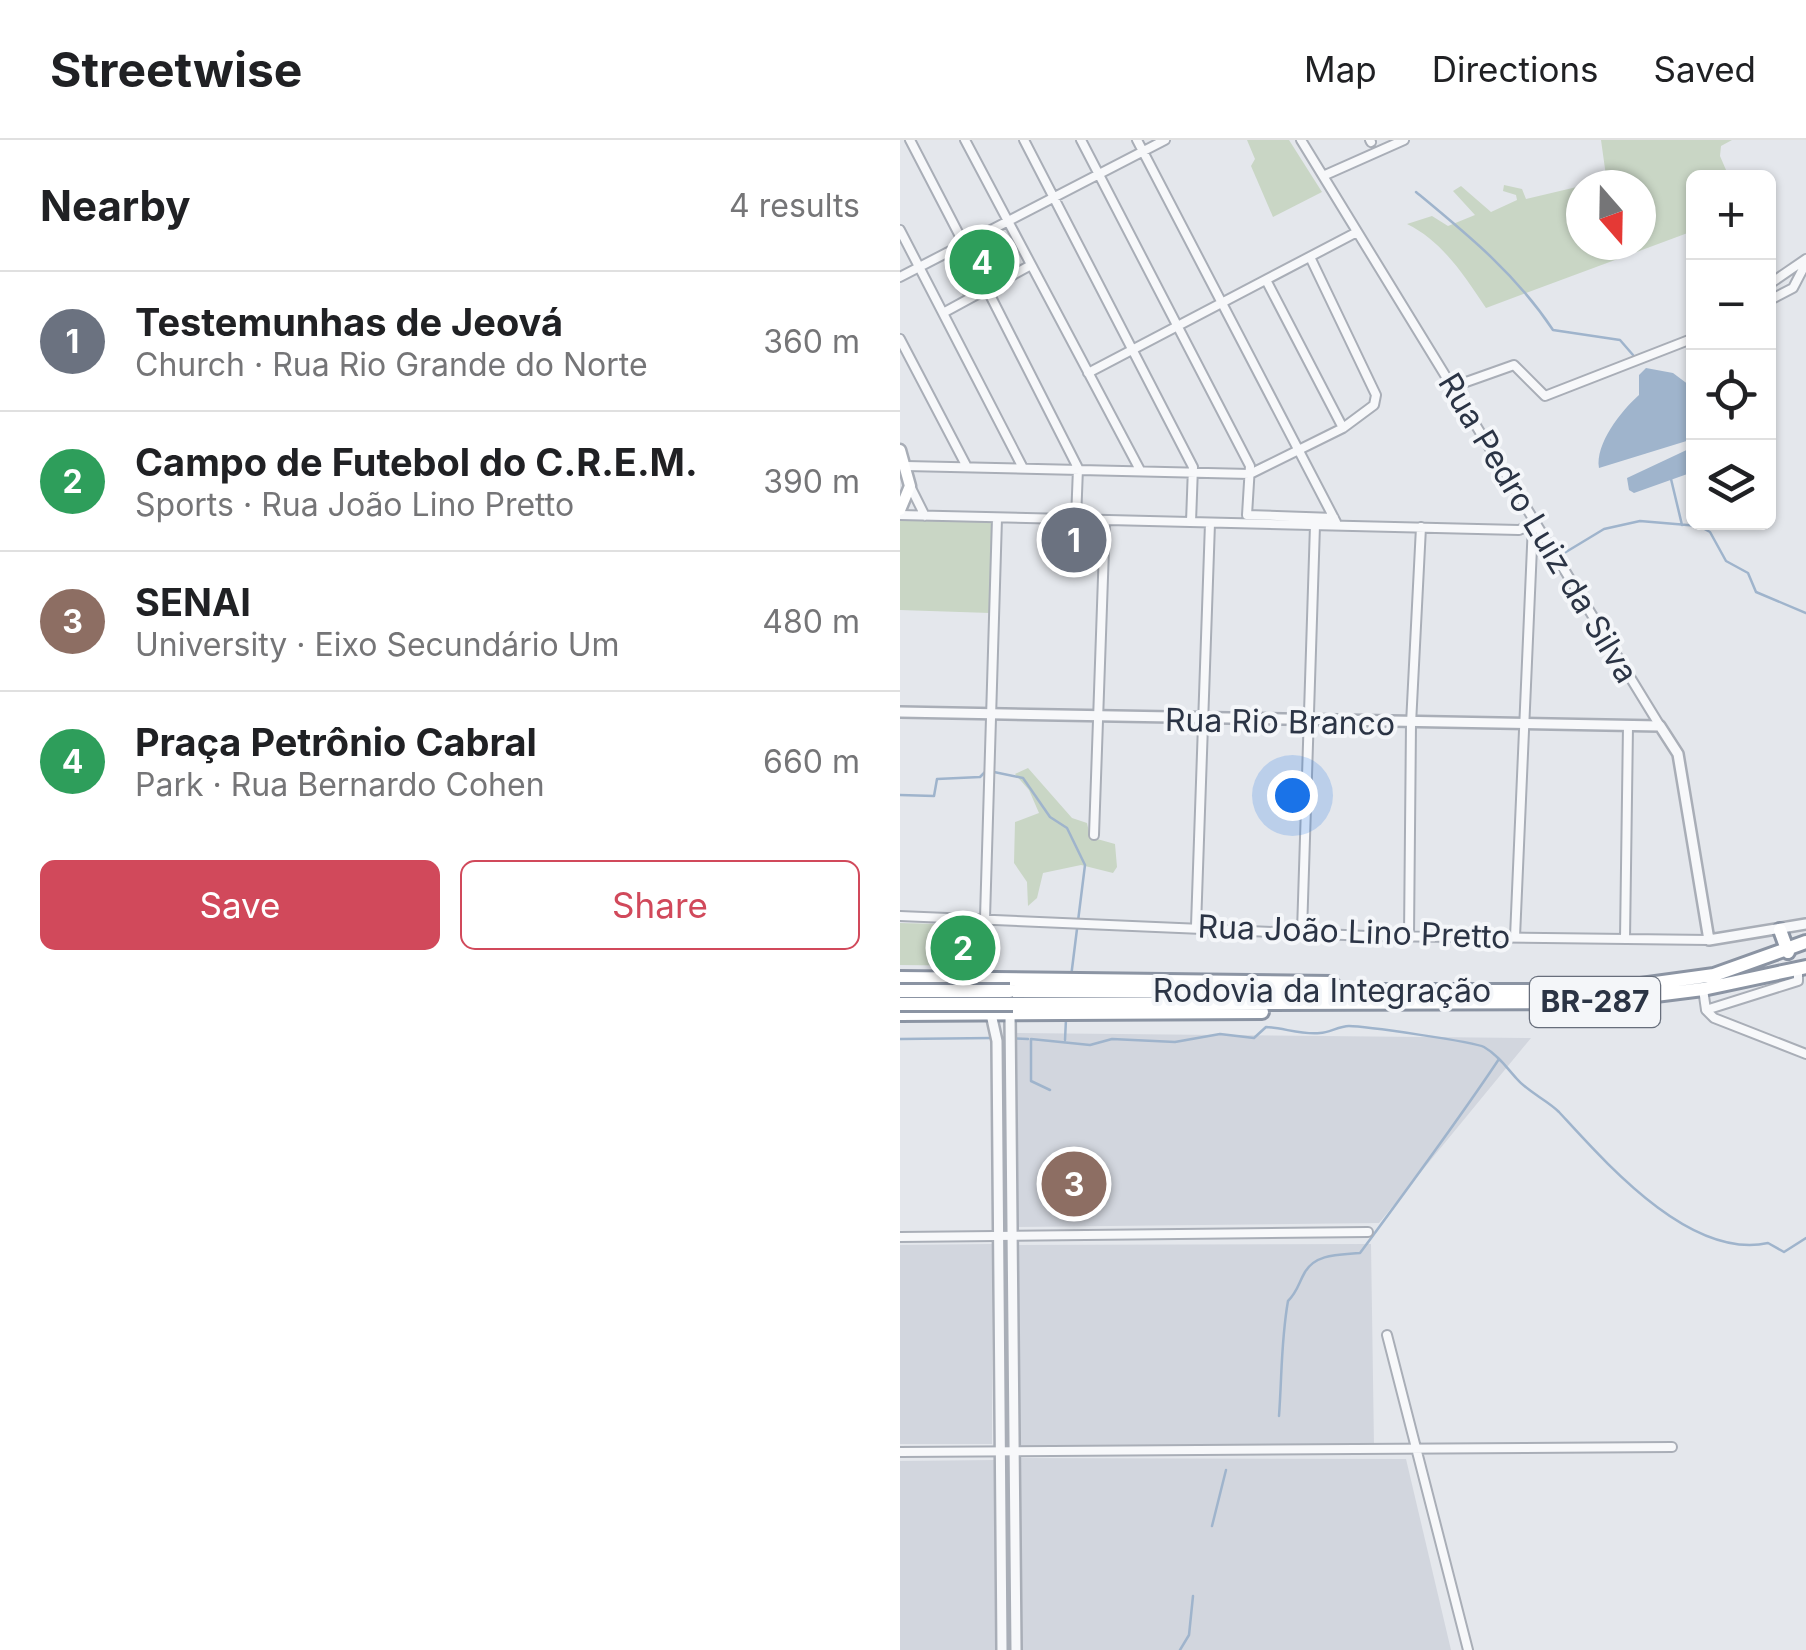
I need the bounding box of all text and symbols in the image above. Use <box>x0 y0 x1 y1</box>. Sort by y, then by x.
text: Streetwise <box>50 40 302 99</box>
text: Map <box>1304 48 1377 90</box>
text: Directions <box>1432 48 1599 90</box>
text: Saved <box>1654 48 1756 90</box>
north arrow <box>1566 170 1656 260</box>
map controls <box>1686 170 1776 530</box>
button: + <box>1686 170 1776 260</box>
text: Nearby <box>40 180 191 231</box>
text: 4 results <box>729 186 860 225</box>
pin: 4 <box>949 224 1014 300</box>
button: − <box>1686 260 1776 350</box>
text: Testemunhas de Jeová <box>135 299 563 345</box>
text: 1 <box>66 322 79 361</box>
text: 360 m <box>763 322 860 361</box>
text: Church · Rua Rio Grande do Norte <box>135 345 648 384</box>
button: locate <box>1686 350 1776 440</box>
street label: Rua Pedro Luiz da Silva <box>1430 366 1646 690</box>
text: Campo de Futebol do C.R.E.M. <box>135 439 698 485</box>
button: layers <box>1686 440 1776 530</box>
text: 2 <box>62 462 83 501</box>
text: 390 m <box>763 462 860 501</box>
text: Sports · Rua João Lino Pretto <box>135 485 574 524</box>
pin: 1 <box>1042 502 1106 578</box>
text: SENAI <box>135 579 251 625</box>
text: 3 <box>62 602 83 641</box>
text: 480 m <box>762 602 860 641</box>
text: University · Eixo Secundário Um <box>135 625 620 664</box>
street label: Rua Rio Branco <box>1165 700 1396 743</box>
text: Praça Petrônio Cabral <box>135 719 537 765</box>
text: 4 <box>62 742 83 781</box>
text: 660 m <box>763 742 860 781</box>
text: Park · Rua Bernardo Cohen <box>135 765 545 804</box>
your location <box>1267 770 1318 821</box>
button: Save <box>40 860 440 950</box>
button: Share <box>460 860 860 950</box>
street label: Rua João Lino Pretto <box>1197 907 1511 956</box>
pin: 2 <box>930 910 996 986</box>
street label: Rodovia da Integração <box>1153 971 1491 1010</box>
road number: BR-287 <box>1530 977 1660 1027</box>
pin: 3 <box>1042 1146 1106 1222</box>

